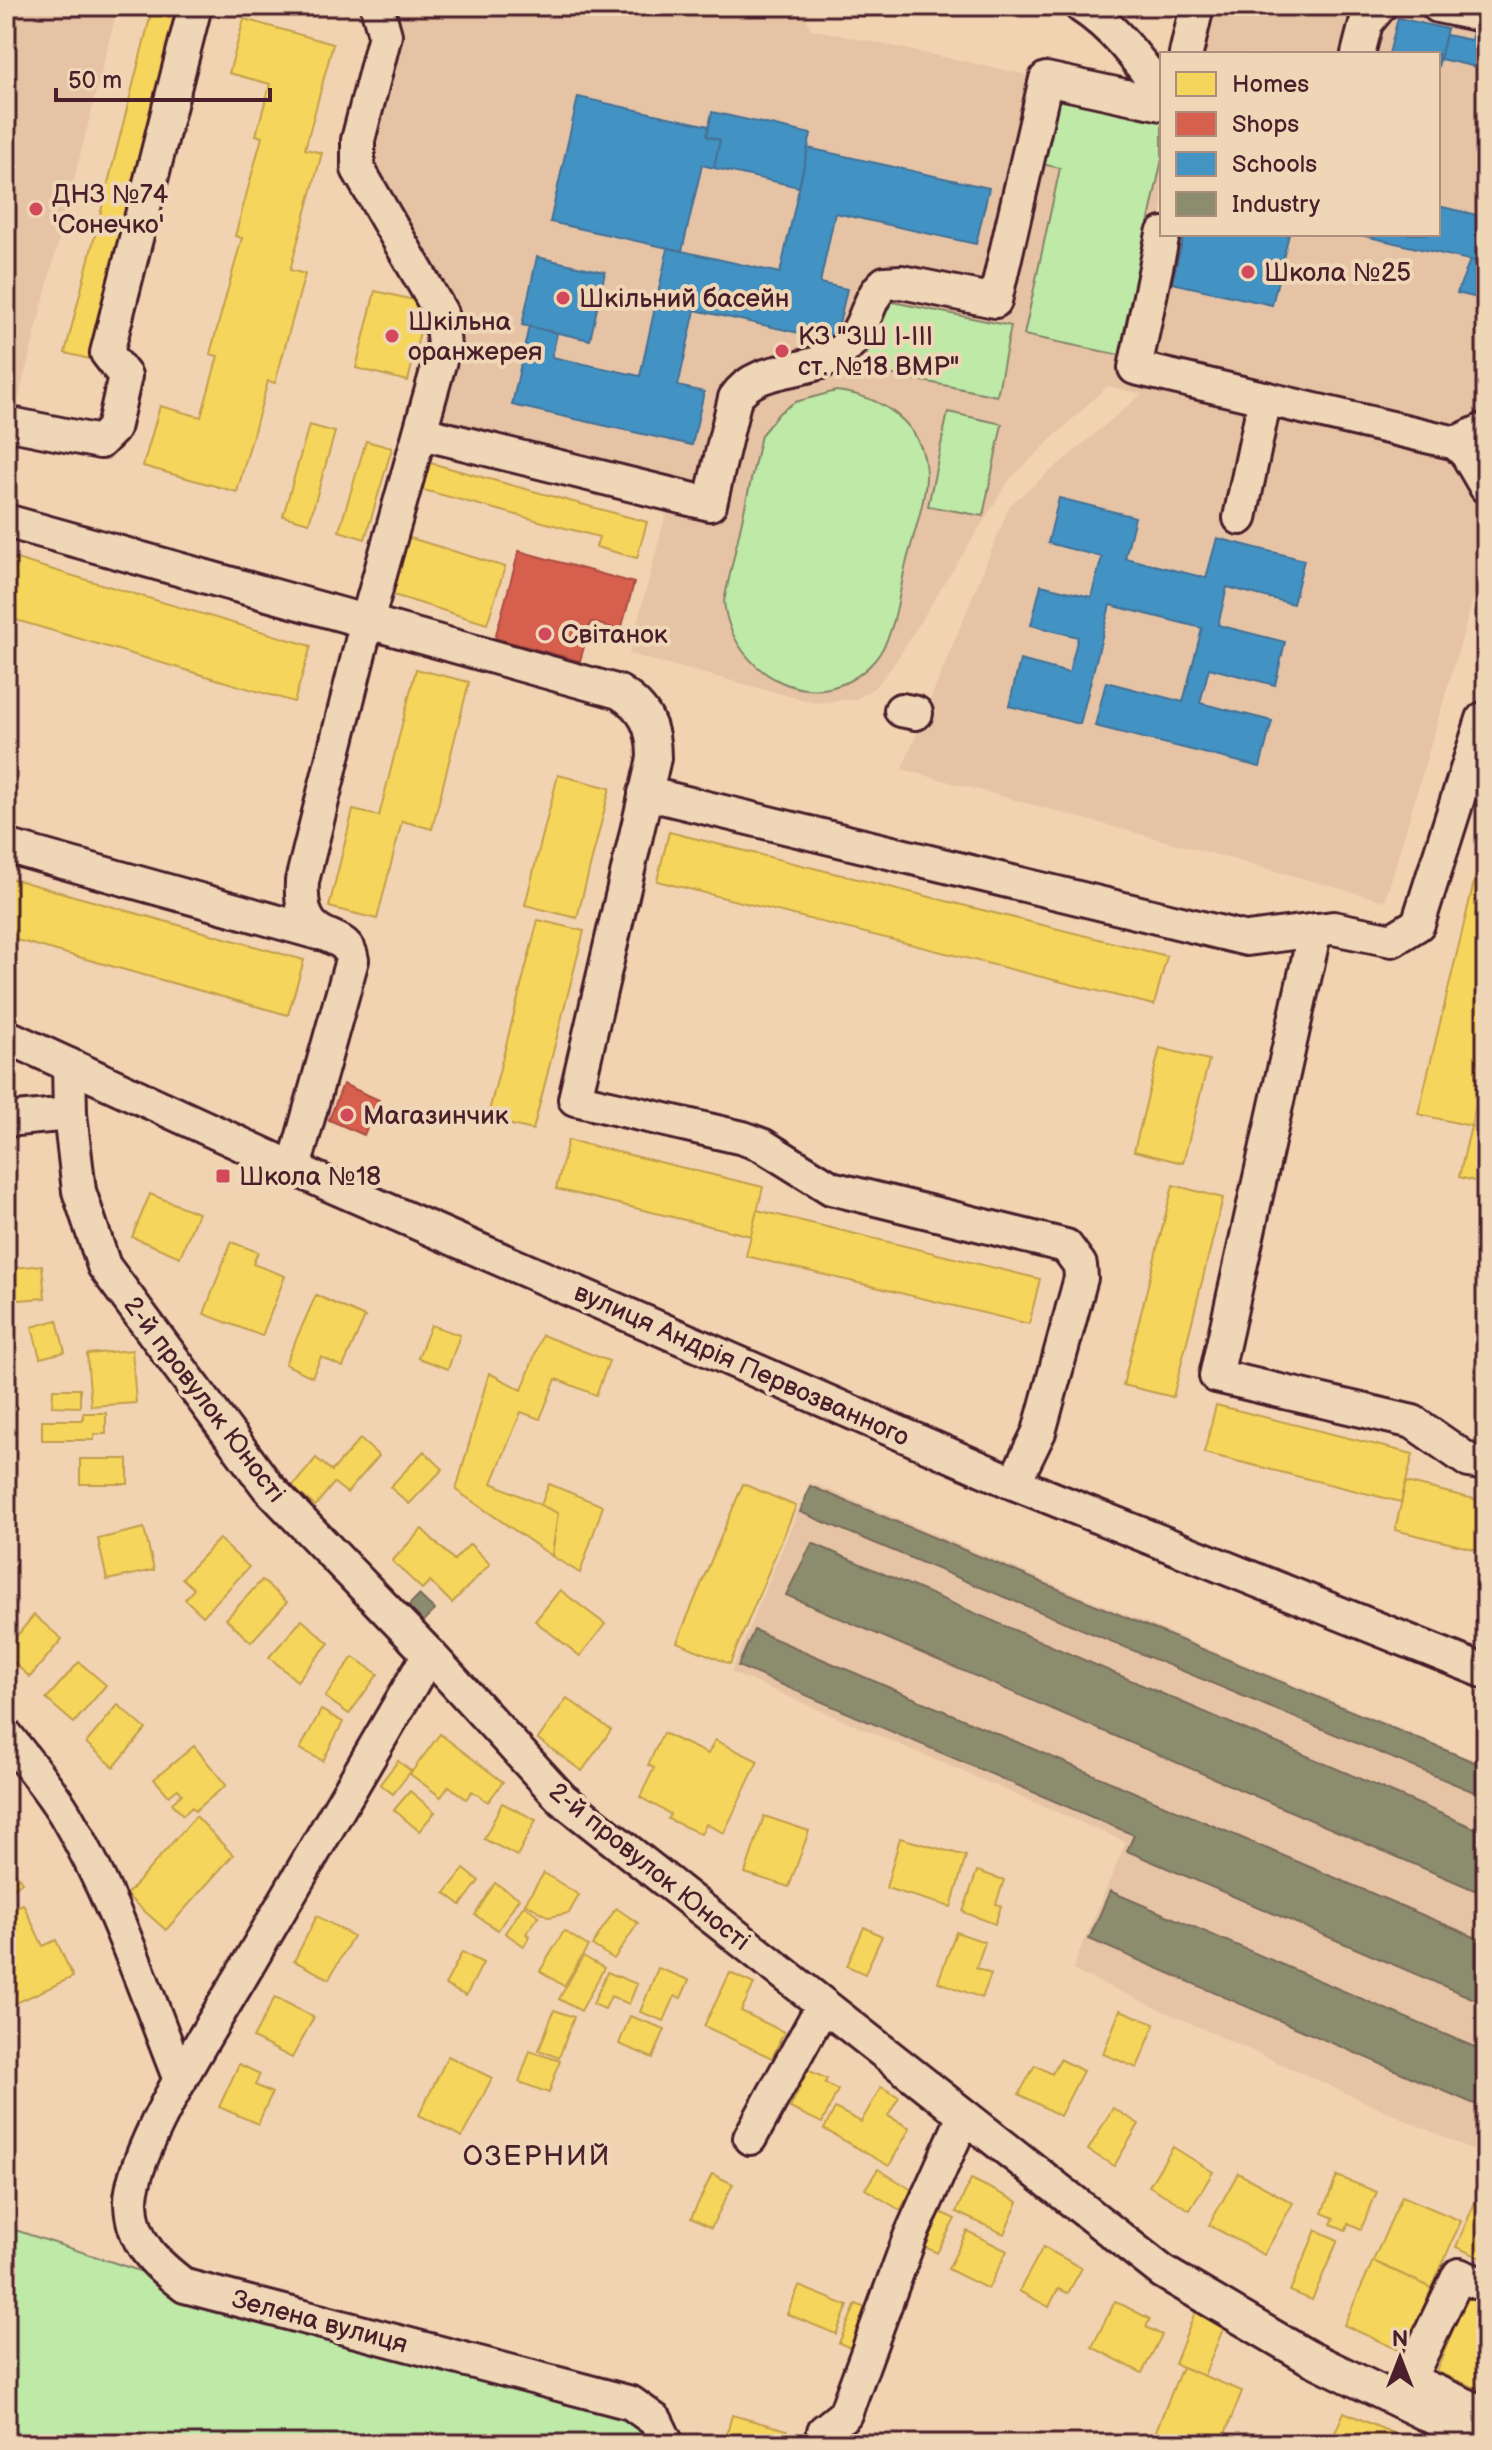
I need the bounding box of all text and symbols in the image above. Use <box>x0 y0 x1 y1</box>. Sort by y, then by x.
scale bar <box>56 52 270 102</box>
legend <box>1160 52 1440 236</box>
text: 50 m <box>68 66 122 95</box>
text: Homes <box>1232 70 1309 99</box>
text: Shops <box>1232 110 1299 139</box>
text: Schools <box>1232 150 1317 179</box>
place label: ДНЗ №74 'Сонечко' <box>52 180 169 241</box>
text: Industry <box>1232 190 1320 219</box>
marker: ДНЗ №74 'Сонечко' <box>27 200 45 218</box>
place label: Школа №25 <box>1264 258 1411 289</box>
marker: Школа №25 <box>1239 263 1257 281</box>
place label: Шкільний басейн <box>579 284 790 315</box>
marker: Шкільний басейн <box>554 289 572 307</box>
place label: Шкільна оранжерея <box>408 307 542 368</box>
place label: КЗ "ЗШ І-ІІІ ст. №18 ВМР" <box>798 322 959 383</box>
marker: Шкільна оранжерея <box>383 327 401 345</box>
marker: КЗ "ЗШ І-ІІІ ст. №18 ВМР" <box>773 342 791 360</box>
place label: Світанок <box>561 620 668 651</box>
marker: Світанок <box>536 625 554 643</box>
place label: Магазинчик <box>363 1101 509 1132</box>
marker: Магазинчик <box>338 1106 356 1124</box>
place label: Школа №18 <box>239 1162 381 1193</box>
marker: Школа №18 <box>214 1167 232 1185</box>
street label: вулиця Андрія Первозванного <box>569 1277 914 1453</box>
street label: 2-й провулок Юності <box>116 1291 291 1509</box>
street label: 2-й провулок Юності <box>542 1777 756 1958</box>
district label: ОЗЕРНИЙ <box>463 2140 611 2173</box>
street label: Зелена вулиця <box>228 2284 411 2361</box>
north arrow <box>1360 2318 1440 2398</box>
text: N <box>1392 2326 1408 2353</box>

